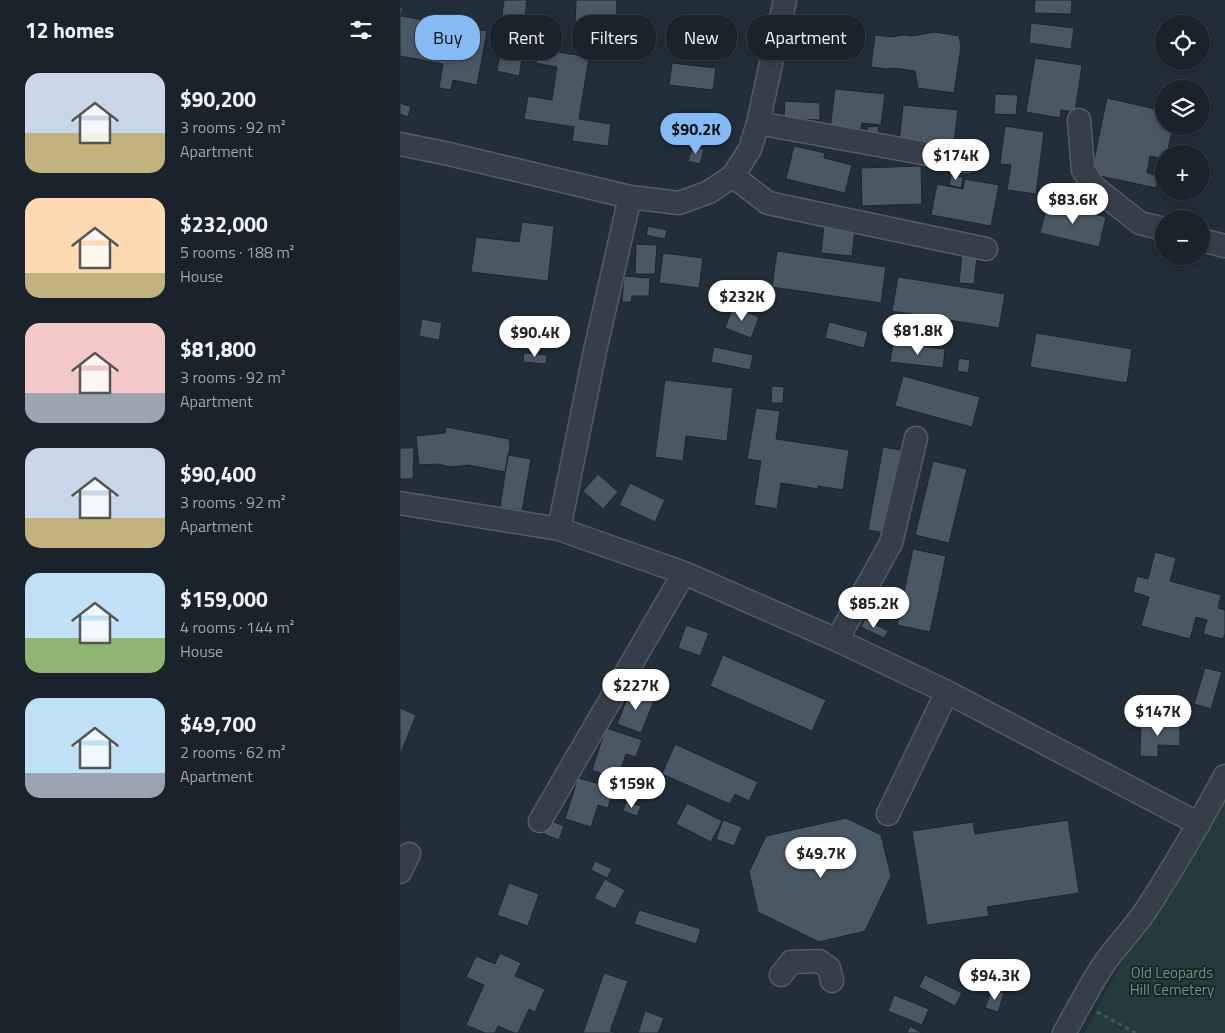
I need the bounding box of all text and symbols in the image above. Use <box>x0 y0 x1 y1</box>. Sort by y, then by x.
text: 12 homes <box>25 14 114 46</box>
chip: Buy <box>415 15 480 60</box>
chip: Rent <box>490 15 562 60</box>
chip: Filters <box>572 15 656 60</box>
chip: New <box>666 15 737 60</box>
chip: Apartment <box>747 15 865 60</box>
map controls <box>1155 15 1210 265</box>
button: locate <box>1155 15 1210 70</box>
icon: filters <box>347 16 375 44</box>
button: layers <box>1155 80 1210 135</box>
text: $90,200 <box>180 83 256 115</box>
icon: home <box>65 93 125 153</box>
pin: $90.2K <box>655 112 737 155</box>
text: 3 rooms · 92 m² <box>180 115 285 139</box>
text: $90.2K <box>671 117 721 141</box>
pin: $174K <box>921 138 991 181</box>
text: Apartment <box>180 139 253 163</box>
text: $174K <box>933 143 979 167</box>
button: + <box>1155 145 1210 200</box>
pin: $83.6K <box>1032 182 1114 225</box>
text: $83.6K <box>1048 187 1098 211</box>
text: $232,000 <box>180 208 268 240</box>
button: − <box>1155 210 1210 265</box>
icon: home <box>65 218 125 278</box>
text: 5 rooms · 188 m² <box>180 240 294 264</box>
text: House <box>180 264 223 288</box>
pin: $232K <box>707 280 777 322</box>
text: $232K <box>719 284 765 308</box>
pin: $81.8K <box>877 314 959 356</box>
pin: $90.4K <box>494 316 576 358</box>
text: $81.8K <box>893 318 943 342</box>
text: $90.4K <box>510 320 560 344</box>
text: $81,800 <box>180 333 256 365</box>
icon: home <box>65 343 125 403</box>
text: 3 rooms · 92 m² <box>180 365 285 389</box>
text: Apartment <box>180 389 253 413</box>
text: $90,400 <box>180 458 256 490</box>
icon: home <box>65 468 125 528</box>
text: 3 rooms · 92 m² <box>180 490 285 514</box>
text: Apartment <box>180 514 253 538</box>
text: $159,000 <box>180 583 268 615</box>
pin: $85.2K <box>833 586 915 629</box>
text: $85.2K <box>849 591 899 615</box>
icon: home <box>65 593 125 653</box>
text: 4 rooms · 144 m² <box>180 615 294 639</box>
text: House <box>180 639 223 663</box>
pin: $227K <box>601 668 671 711</box>
text: $227K <box>613 673 659 697</box>
pin: $147K <box>1123 694 1193 737</box>
text: $147K <box>1135 699 1181 723</box>
text: $49,700 <box>180 708 256 740</box>
icon: home <box>65 718 125 778</box>
text: 2 rooms · 62 m² <box>180 740 285 764</box>
text: Apartment <box>180 764 253 788</box>
pin: $159K <box>597 766 667 809</box>
text: $159K <box>609 771 655 795</box>
pin: $49.7K <box>780 836 862 879</box>
text: $49.7K <box>796 841 846 865</box>
pin: $94.3K <box>954 958 1036 1001</box>
park label: Old Leopards Hill Cemetery <box>1130 961 1214 1001</box>
text: $94.3K <box>970 963 1020 987</box>

